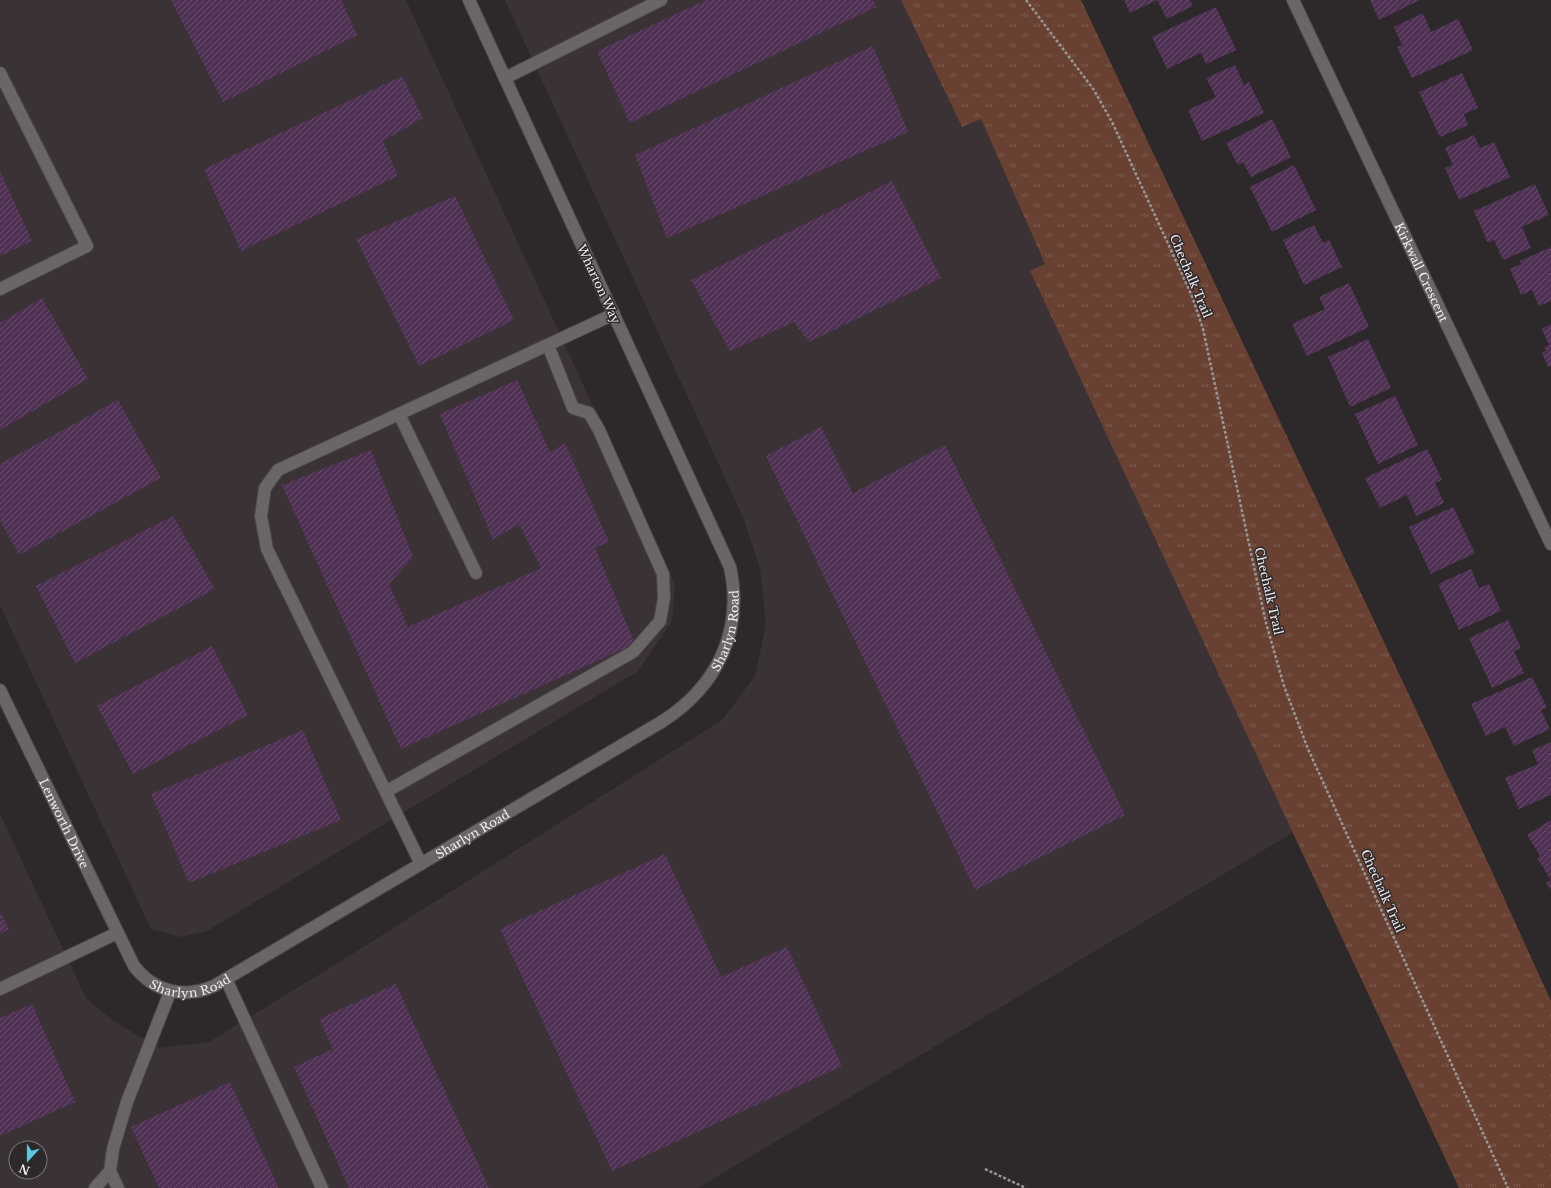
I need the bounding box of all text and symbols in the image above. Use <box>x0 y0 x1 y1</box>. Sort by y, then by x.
street label: Kirkwall Crescent <box>1392 220 1452 325</box>
street label: Chechalk Trail <box>1167 232 1215 320</box>
street label: Wharton Way <box>574 241 624 326</box>
street label: Chechalk Trail <box>1252 546 1286 636</box>
street label: Sharlyn Road <box>708 590 741 674</box>
street label: Lenworth Drive <box>37 776 93 871</box>
street label: Sharlyn Road <box>432 806 512 861</box>
street label: Chechalk Trail <box>1358 847 1408 935</box>
street label: Sharlyn Road <box>147 971 233 1000</box>
north arrow <box>8 1140 48 1180</box>
text: N <box>16 1161 32 1178</box>

